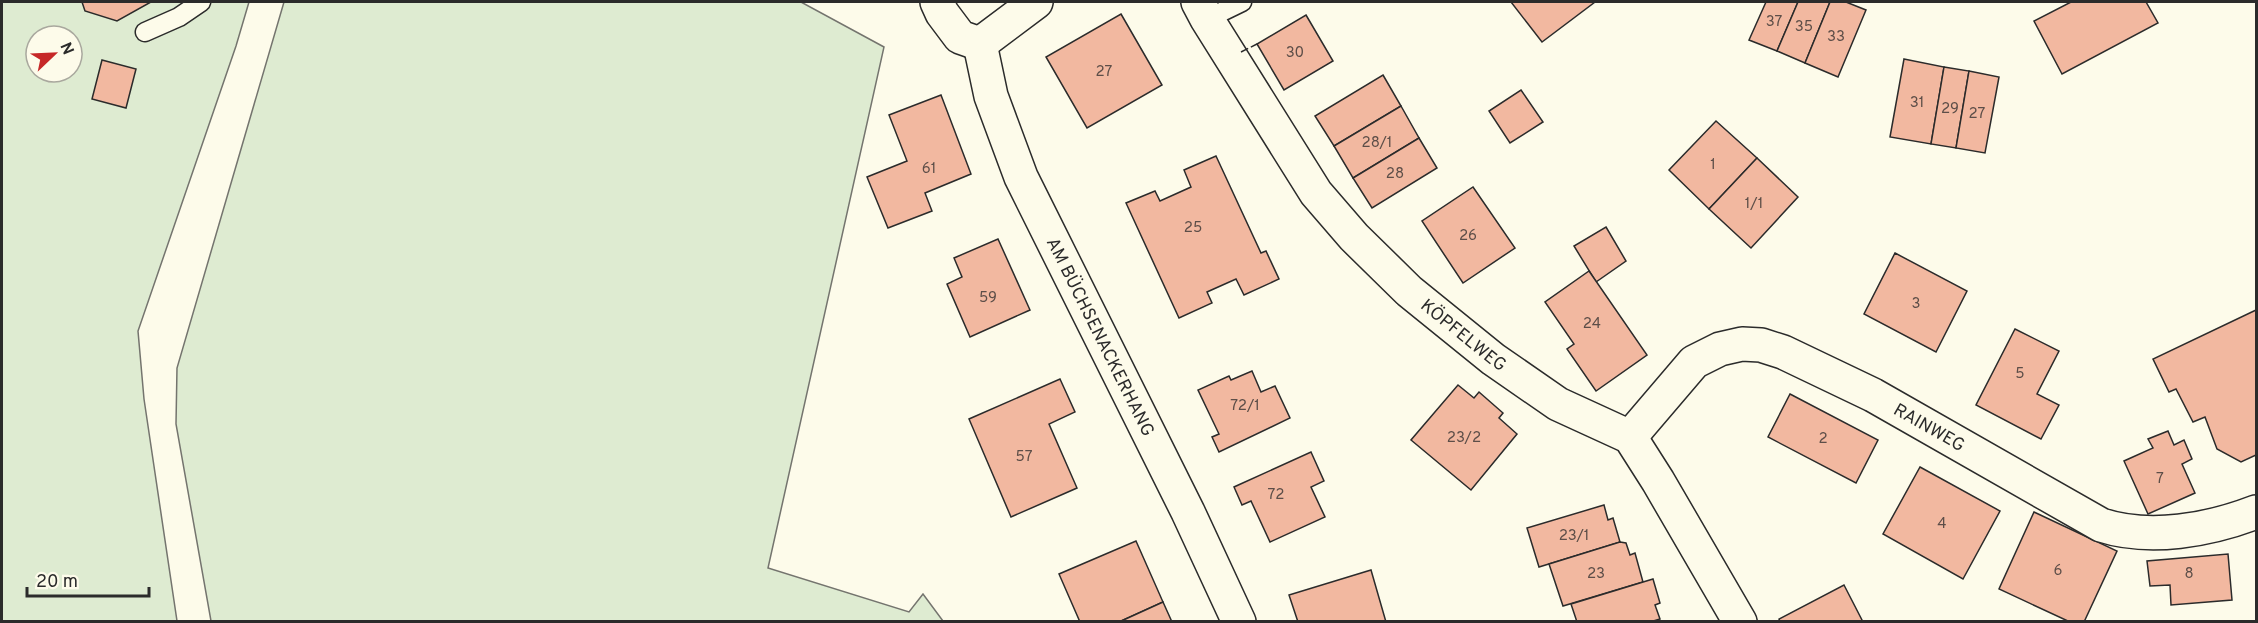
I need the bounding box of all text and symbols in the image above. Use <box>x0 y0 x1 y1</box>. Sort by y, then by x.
house number: 37 <box>1766 13 1783 32</box>
house number: 35 <box>1795 18 1813 37</box>
north arrow <box>24 24 84 84</box>
house number: 33 <box>1827 28 1845 47</box>
text: N <box>55 40 77 58</box>
house number: 30 <box>1286 44 1304 63</box>
house number: 27 <box>1096 63 1113 82</box>
house number: 31 <box>1910 94 1924 113</box>
house number: 29 <box>1941 100 1959 119</box>
house number: 27 <box>1969 105 1986 124</box>
house number: 28/1 <box>1362 134 1392 153</box>
house number: 1 <box>1710 156 1716 175</box>
house number: 61 <box>922 160 936 179</box>
house number: 28 <box>1386 165 1404 184</box>
house number: 1/1 <box>1745 195 1763 214</box>
house number: 25 <box>1184 219 1202 238</box>
house number: 26 <box>1459 227 1477 246</box>
street label: AM BÜCHSENACKERHANG <box>1040 234 1158 441</box>
house number: 59 <box>979 289 997 308</box>
street label: KÖPFELWEG <box>1415 295 1510 378</box>
house number: 3 <box>1911 295 1921 314</box>
house number: 24 <box>1583 315 1601 334</box>
house number: 5 <box>2015 365 2025 384</box>
house number: 72/1 <box>1230 397 1260 416</box>
street label: RAINWEG <box>1889 399 1968 458</box>
house number: 23/2 <box>1447 429 1481 448</box>
house number: 2 <box>1818 430 1828 449</box>
house number: 57 <box>1016 448 1033 467</box>
house number: 7 <box>2156 470 2164 489</box>
house number: 72 <box>1268 486 1284 505</box>
house number: 4 <box>1937 515 1947 534</box>
house number: 23/1 <box>1559 527 1589 546</box>
scale bar <box>27 560 148 598</box>
house number: 6 <box>2054 562 2063 581</box>
house number: 23 <box>1587 565 1605 584</box>
house number: 8 <box>2184 565 2194 584</box>
text: 20 m <box>36 571 78 594</box>

